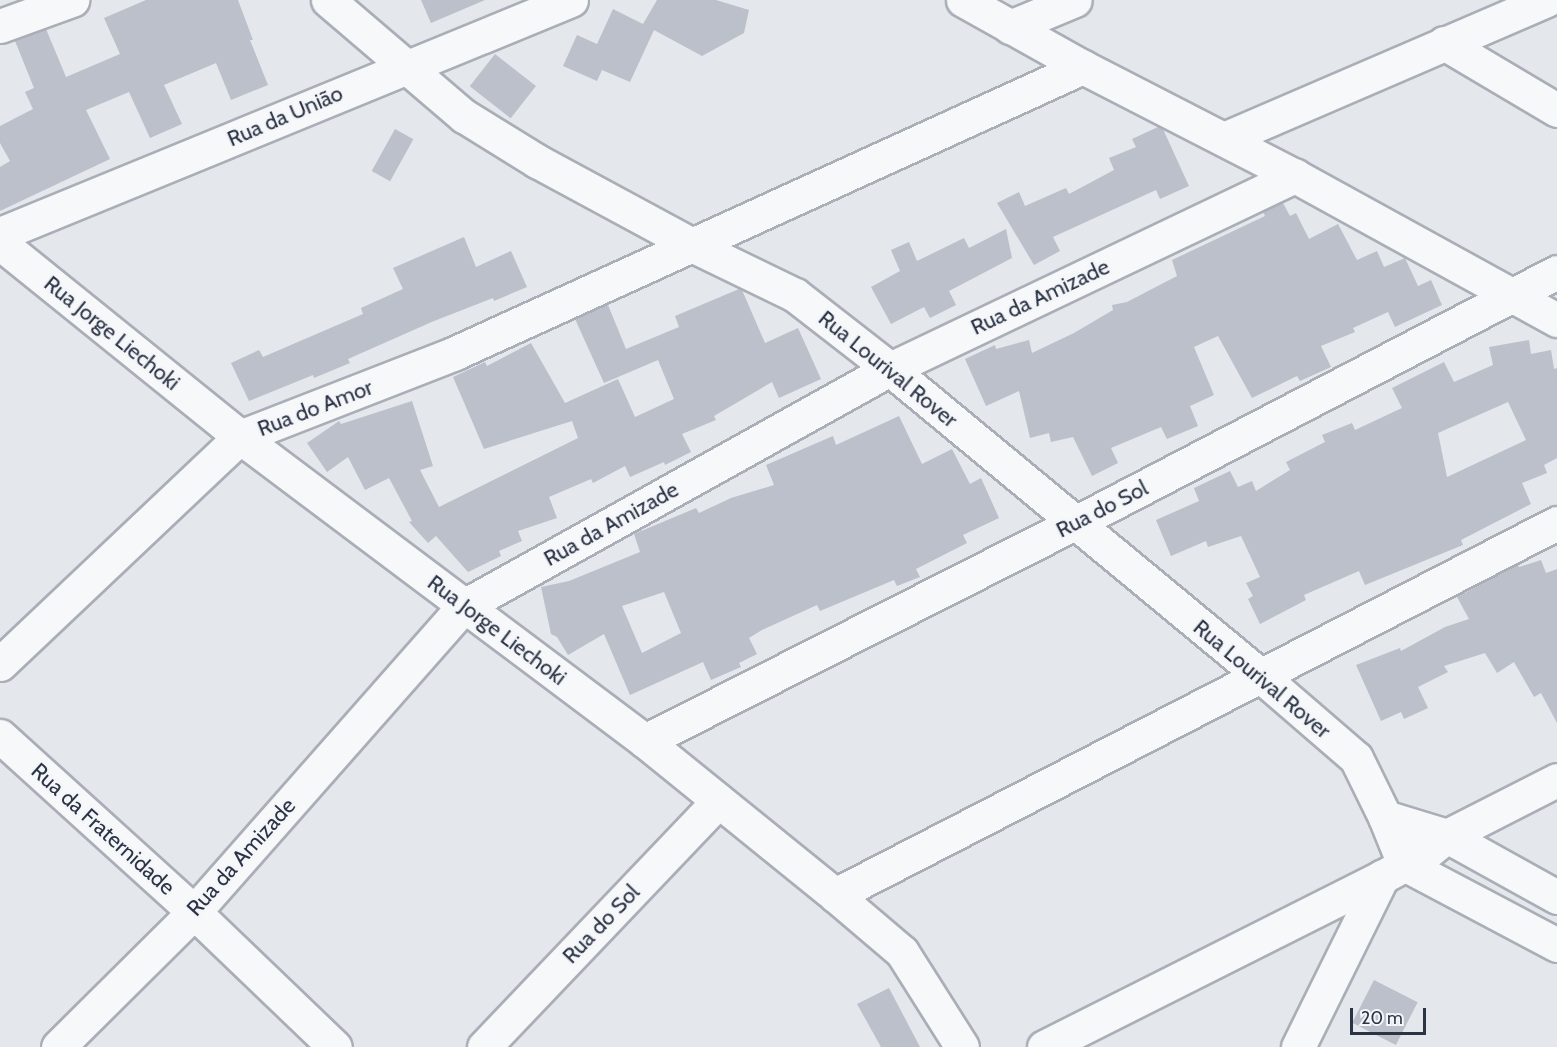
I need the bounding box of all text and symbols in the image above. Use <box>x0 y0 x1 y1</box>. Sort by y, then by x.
street label: Rua da União <box>223 80 347 152</box>
street label: Rua da Amizade <box>967 253 1113 341</box>
street label: Rua Jorge Liechoki <box>39 270 185 396</box>
street label: Rua Lourival Rover <box>813 305 963 433</box>
street label: Rua do Amor <box>254 374 376 442</box>
street label: Rua do Sol <box>1052 475 1152 543</box>
street label: Rua da Amizade <box>539 476 683 572</box>
street label: Rua Jorge Liechoki <box>422 569 572 691</box>
street label: Rua Lourival Rover <box>1188 614 1336 744</box>
street label: Rua da Fraternidade <box>26 758 180 900</box>
street label: Rua da Amizade <box>181 793 301 921</box>
street label: Rua do Sol <box>557 879 645 969</box>
scale bar <box>1353 996 1430 1034</box>
text: 20 m <box>1361 1007 1403 1029</box>

